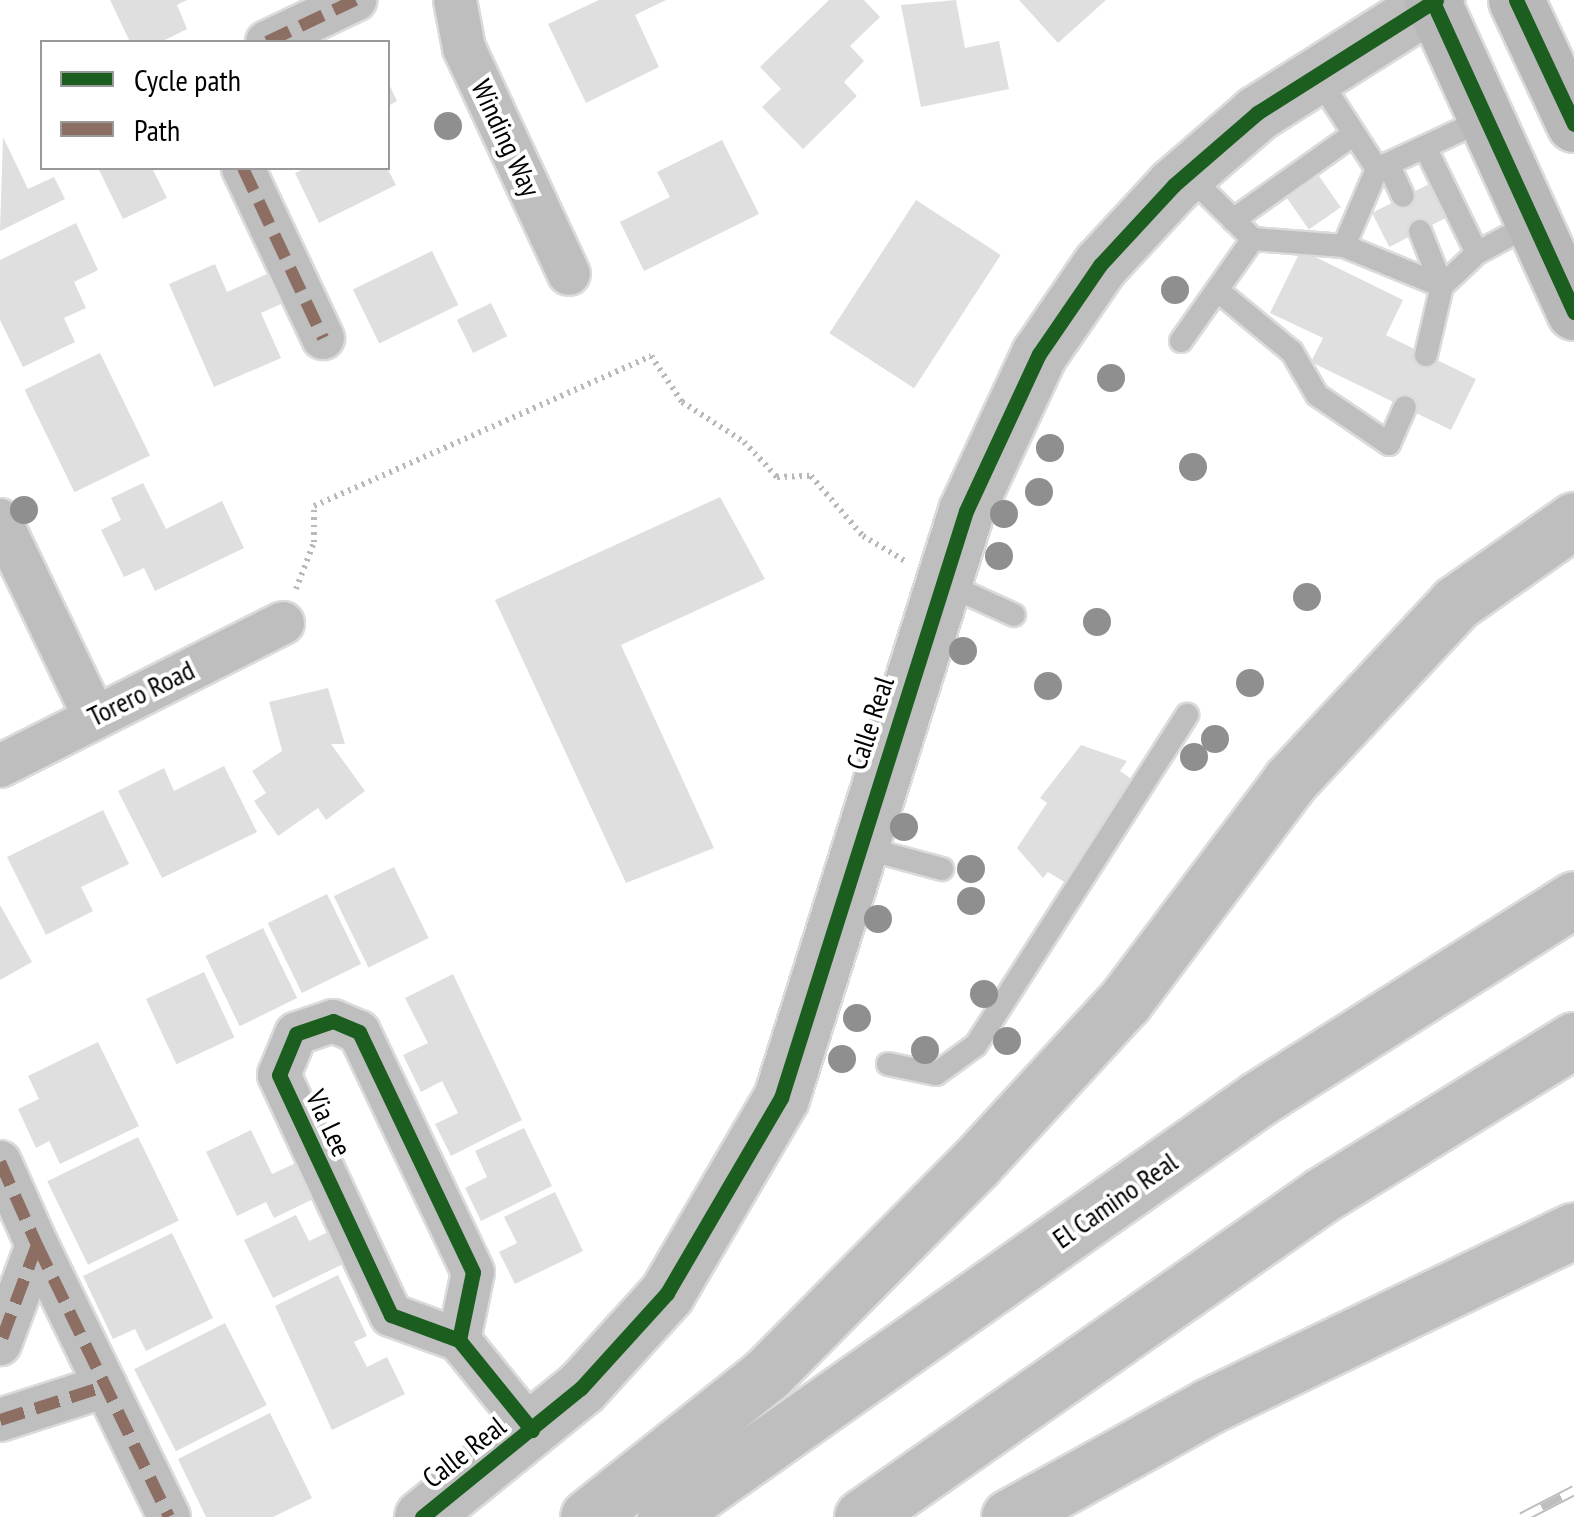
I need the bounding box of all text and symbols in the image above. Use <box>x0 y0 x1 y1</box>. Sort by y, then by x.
legend <box>40 40 390 170</box>
text: Cycle path <box>134 60 241 99</box>
street label: Winding Way <box>464 74 548 202</box>
text: Path <box>134 110 180 149</box>
street label: Torero Road <box>82 653 200 733</box>
street label: Calle Real <box>839 672 901 774</box>
street label: Via Lee <box>299 1084 359 1162</box>
street label: El Camino Real <box>1046 1145 1184 1255</box>
street label: Calle Real <box>416 1409 512 1495</box>

